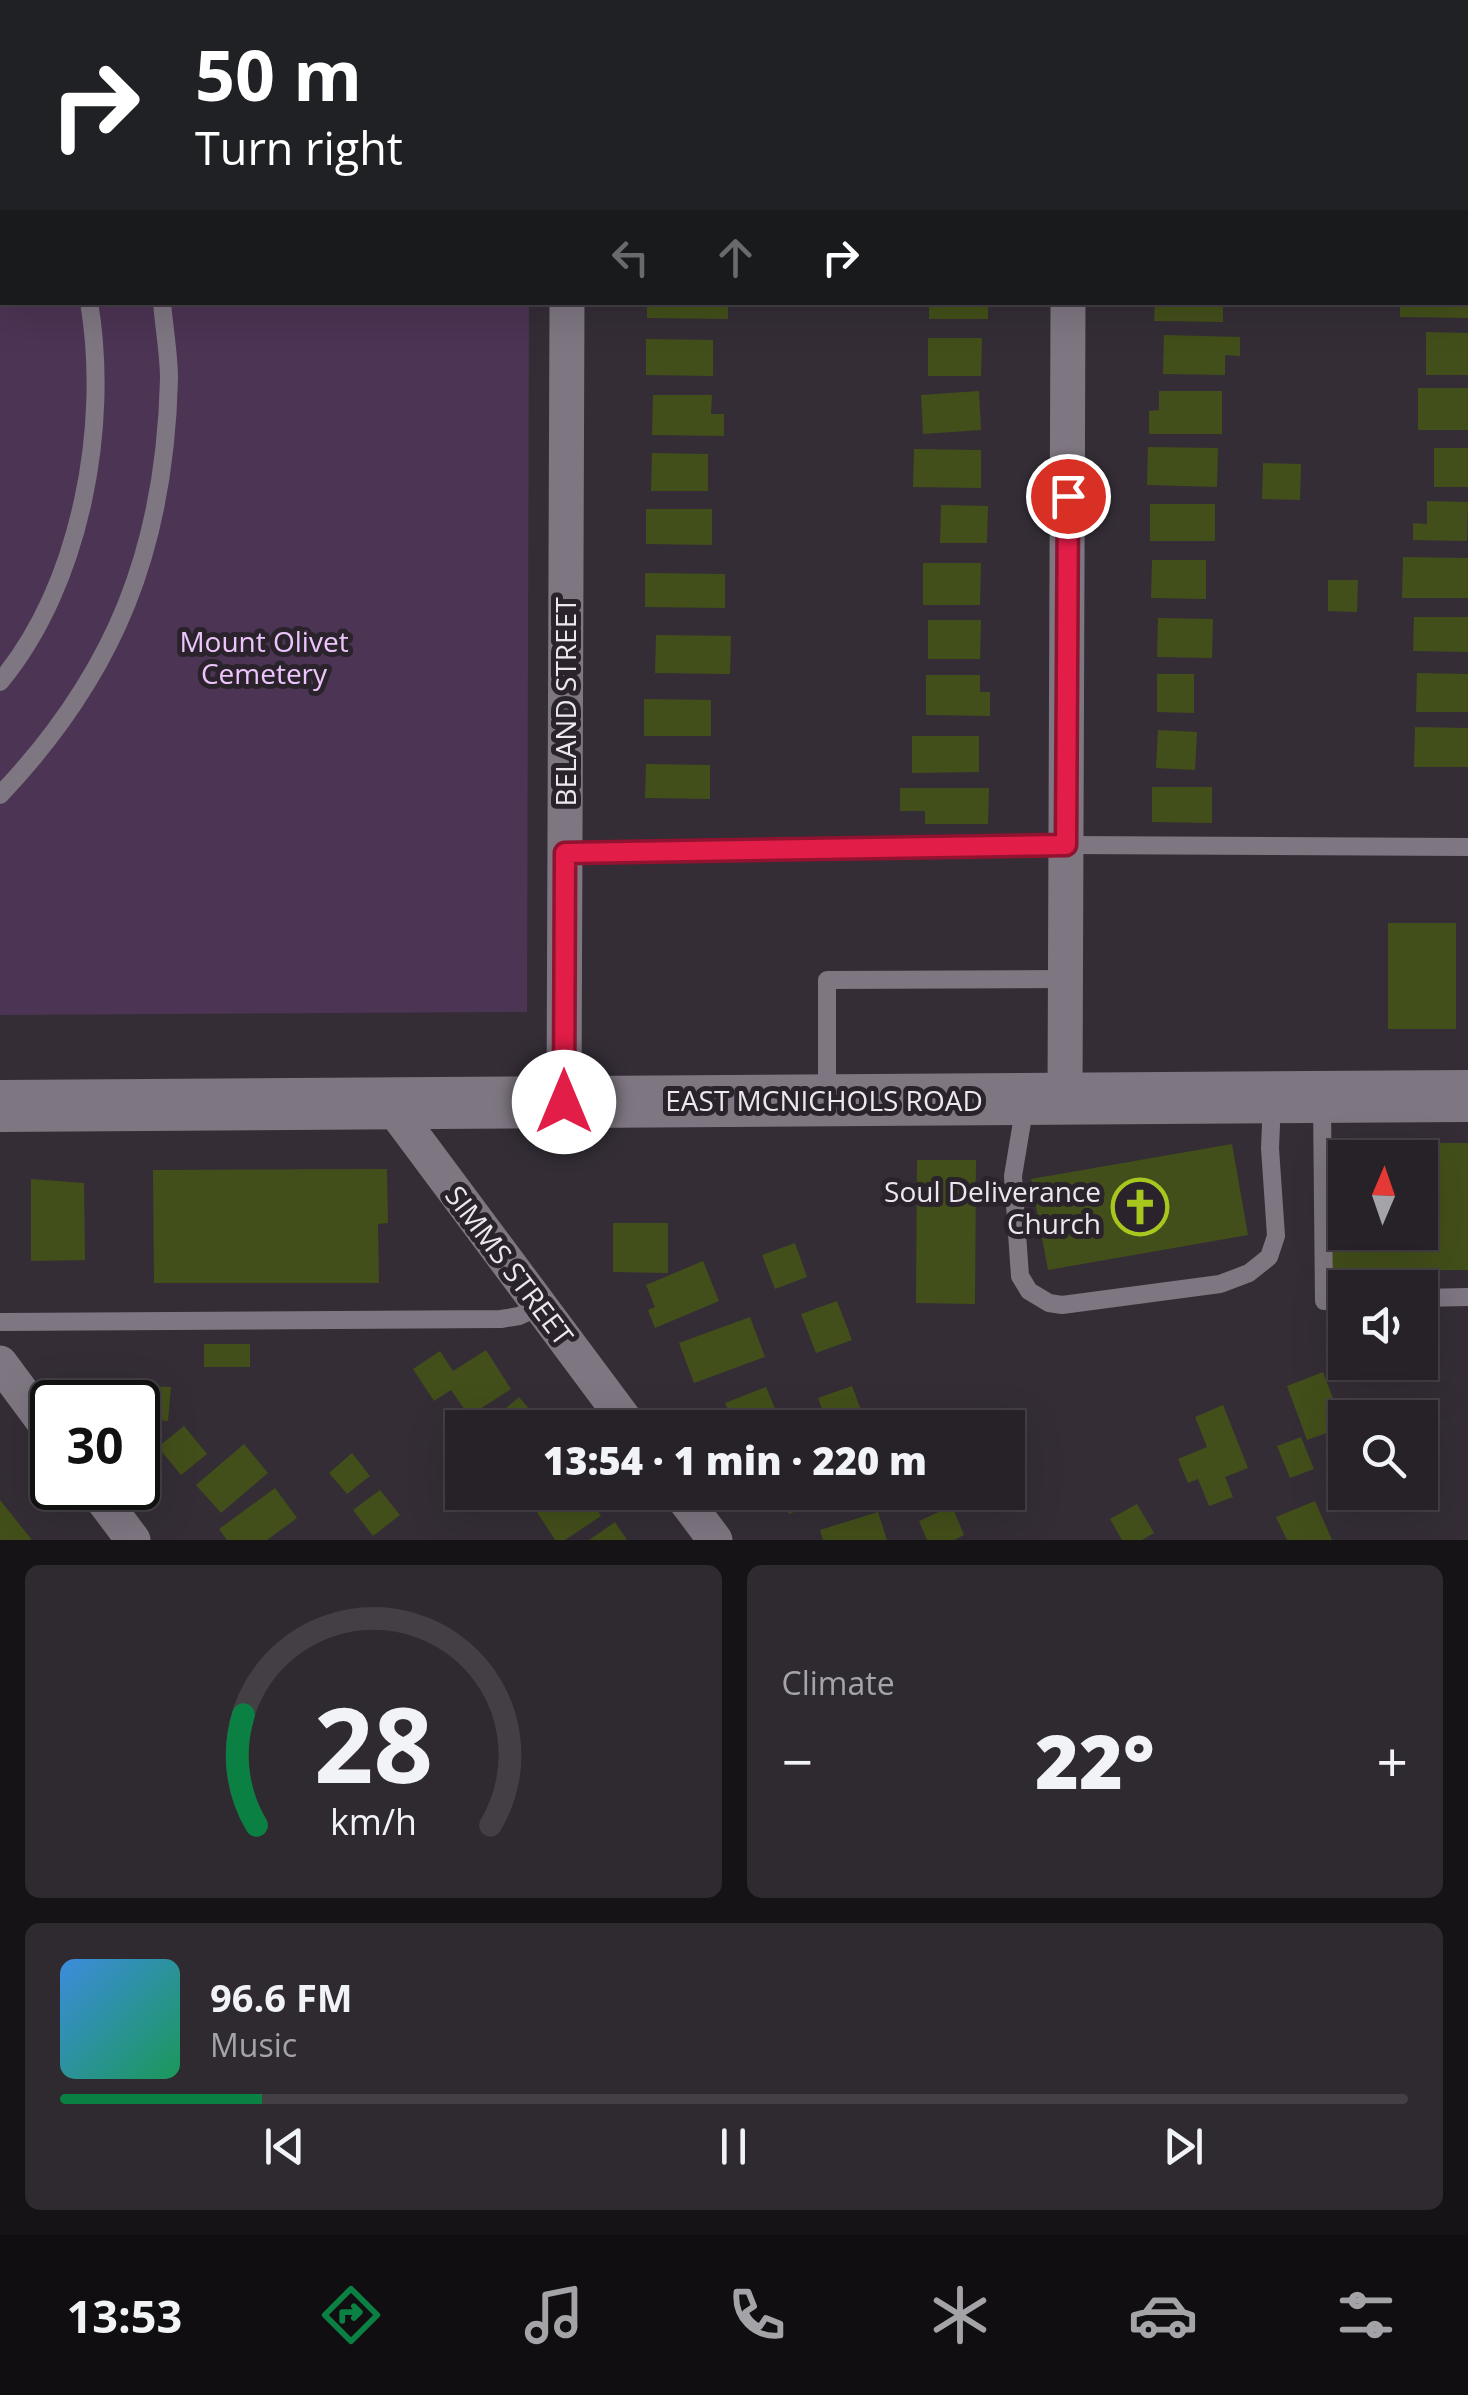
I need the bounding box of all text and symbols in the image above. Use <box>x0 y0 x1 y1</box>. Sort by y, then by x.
text: 50 m <box>195 26 362 122</box>
icon: right <box>30 40 160 170</box>
text: Turn right <box>195 117 403 178</box>
icon: left <box>603 230 658 285</box>
icon: ahead <box>708 230 763 285</box>
icon: right <box>813 230 868 285</box>
pin <box>1026 454 1111 539</box>
icon: arrive <box>1041 469 1096 524</box>
street label: BELAND STREET <box>546 597 584 807</box>
park label: Mount Olivet Cemetery <box>179 622 349 692</box>
position arrow <box>512 1050 616 1154</box>
street label: EAST MCNICHOLS ROAD <box>665 1081 983 1119</box>
north arrow <box>1328 1140 1438 1250</box>
map controls <box>1328 1140 1438 1510</box>
place label: Soul Deliverance Church <box>884 1172 1101 1242</box>
street label: SIMMS STREET <box>437 1177 583 1353</box>
church icon: Soul Deliverance Church <box>1110 1177 1170 1237</box>
button: sound <box>1328 1270 1438 1380</box>
speed limit sign: 30 <box>30 1380 160 1510</box>
button: search <box>1328 1400 1438 1510</box>
text: 13:54 · 1 min · 220 m <box>543 1434 927 1486</box>
text: Climate <box>782 1661 895 1704</box>
text: 28 <box>314 1672 433 1813</box>
text: 22° <box>1035 1709 1155 1811</box>
text: − <box>782 1723 813 1798</box>
text: + <box>1377 1723 1408 1798</box>
text: km/h <box>330 1797 417 1845</box>
text: 96.6 FM <box>210 1971 353 2023</box>
text: Music <box>210 2023 297 2066</box>
icon: previous <box>257 2119 312 2174</box>
icon: pause <box>706 2119 761 2174</box>
icon: next <box>1156 2119 1211 2174</box>
icon: directions <box>316 2280 386 2350</box>
icon: music <box>519 2280 589 2350</box>
icon: phone <box>722 2280 792 2350</box>
icon: climate <box>925 2280 995 2350</box>
icon: car <box>1128 2280 1198 2350</box>
icon: filters <box>1331 2280 1401 2350</box>
text: 13:53 <box>67 2285 182 2346</box>

